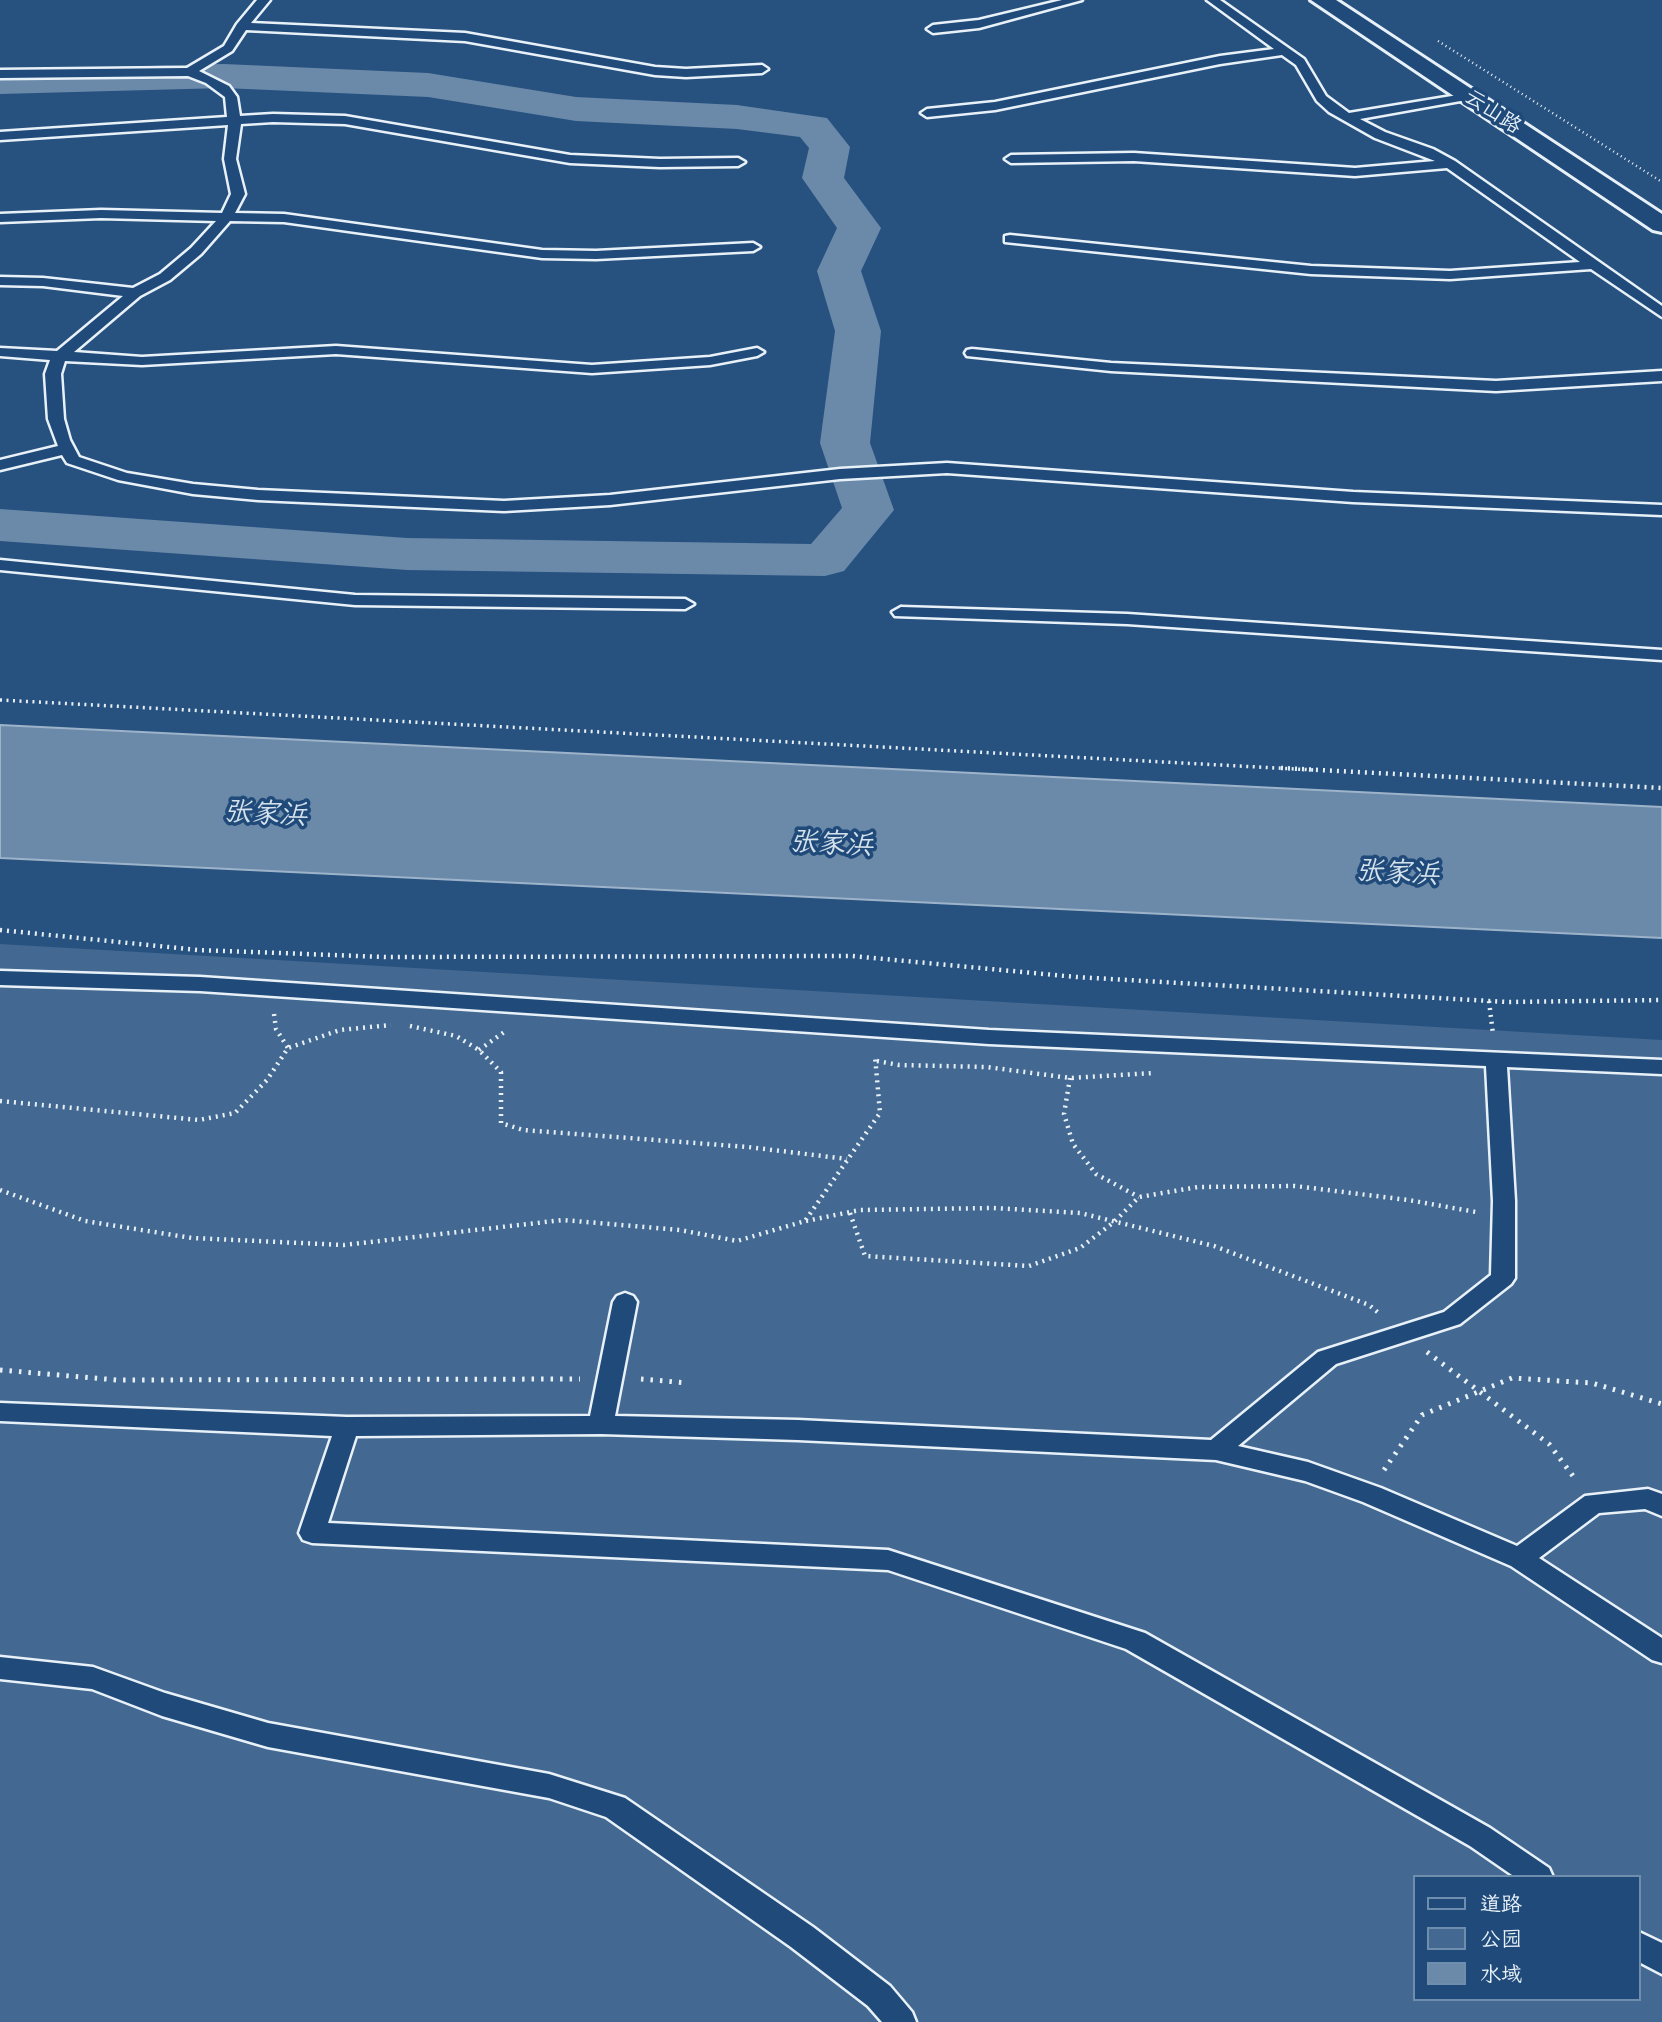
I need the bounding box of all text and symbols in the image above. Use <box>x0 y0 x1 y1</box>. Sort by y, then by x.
street label: 云山路 <box>1459 85 1525 141</box>
water label: 张家浜 <box>222 797 308 835</box>
water label: 张家浜 <box>788 827 874 865</box>
water label: 张家浜 <box>1354 856 1440 894</box>
legend <box>1414 1875 1641 2001</box>
text: 道路 <box>1480 1891 1522 1919</box>
text: 公园 <box>1480 1926 1522 1954</box>
text: 水域 <box>1480 1961 1522 1989</box>

